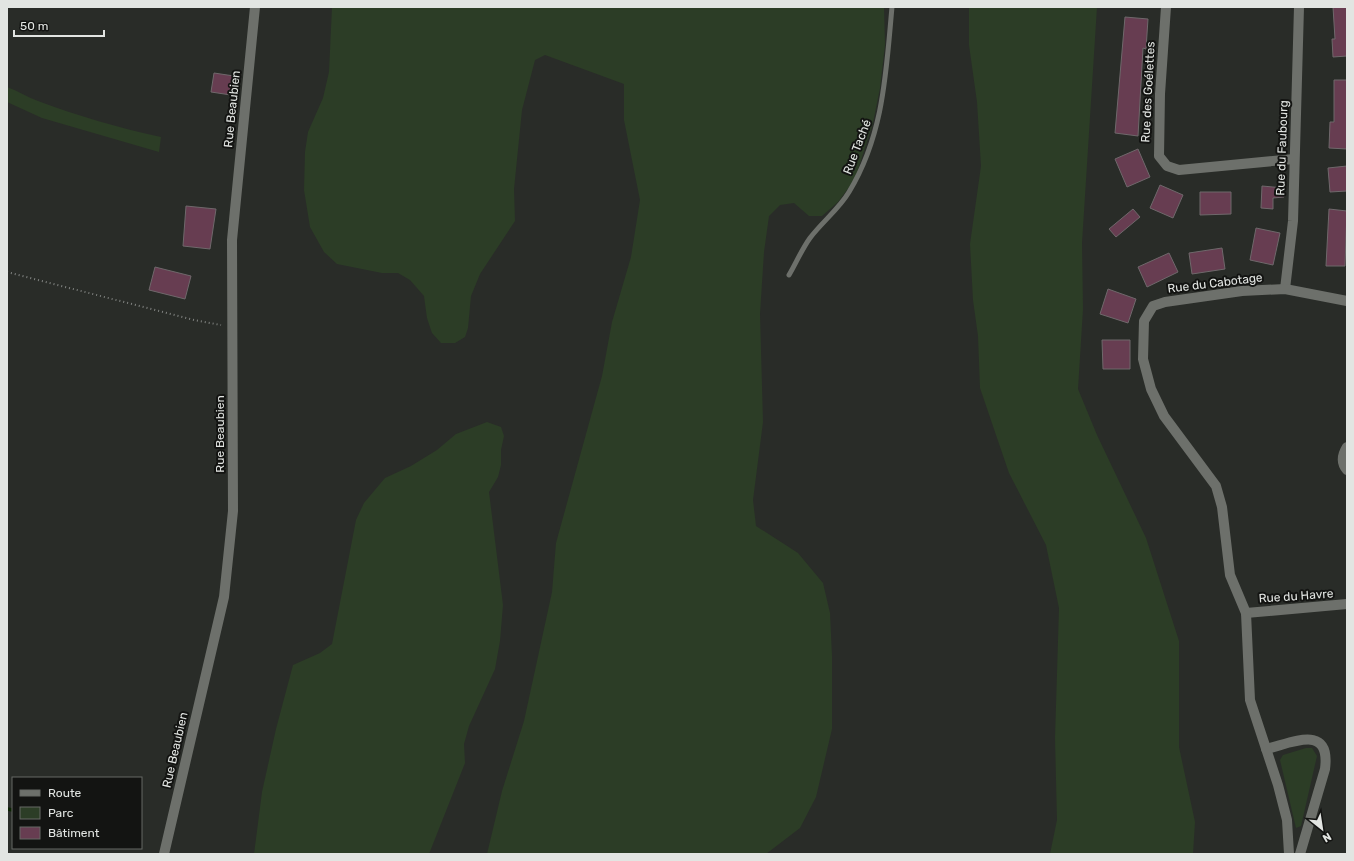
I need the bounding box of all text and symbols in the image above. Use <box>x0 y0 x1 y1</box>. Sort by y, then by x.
scale bar <box>14 12 104 38</box>
text: 50 m <box>20 19 48 33</box>
street label: Rue des Goélettes <box>1138 41 1158 143</box>
street label: Rue Beaubien <box>221 70 243 148</box>
street label: Rue du Faubourg <box>1273 100 1291 196</box>
street label: Rue Taché <box>840 117 874 176</box>
street label: Rue du Cabotage <box>1167 270 1264 296</box>
street label: Rue Beaubien <box>213 395 227 473</box>
street label: Rue du Havre <box>1258 586 1334 606</box>
street label: Rue Beaubien <box>159 711 191 789</box>
legend <box>12 777 142 849</box>
text: Route <box>48 786 82 800</box>
text: Parc <box>48 806 74 820</box>
north arrow <box>1302 809 1342 849</box>
text: Bâtiment <box>48 826 100 840</box>
text: N <box>1320 830 1333 845</box>

